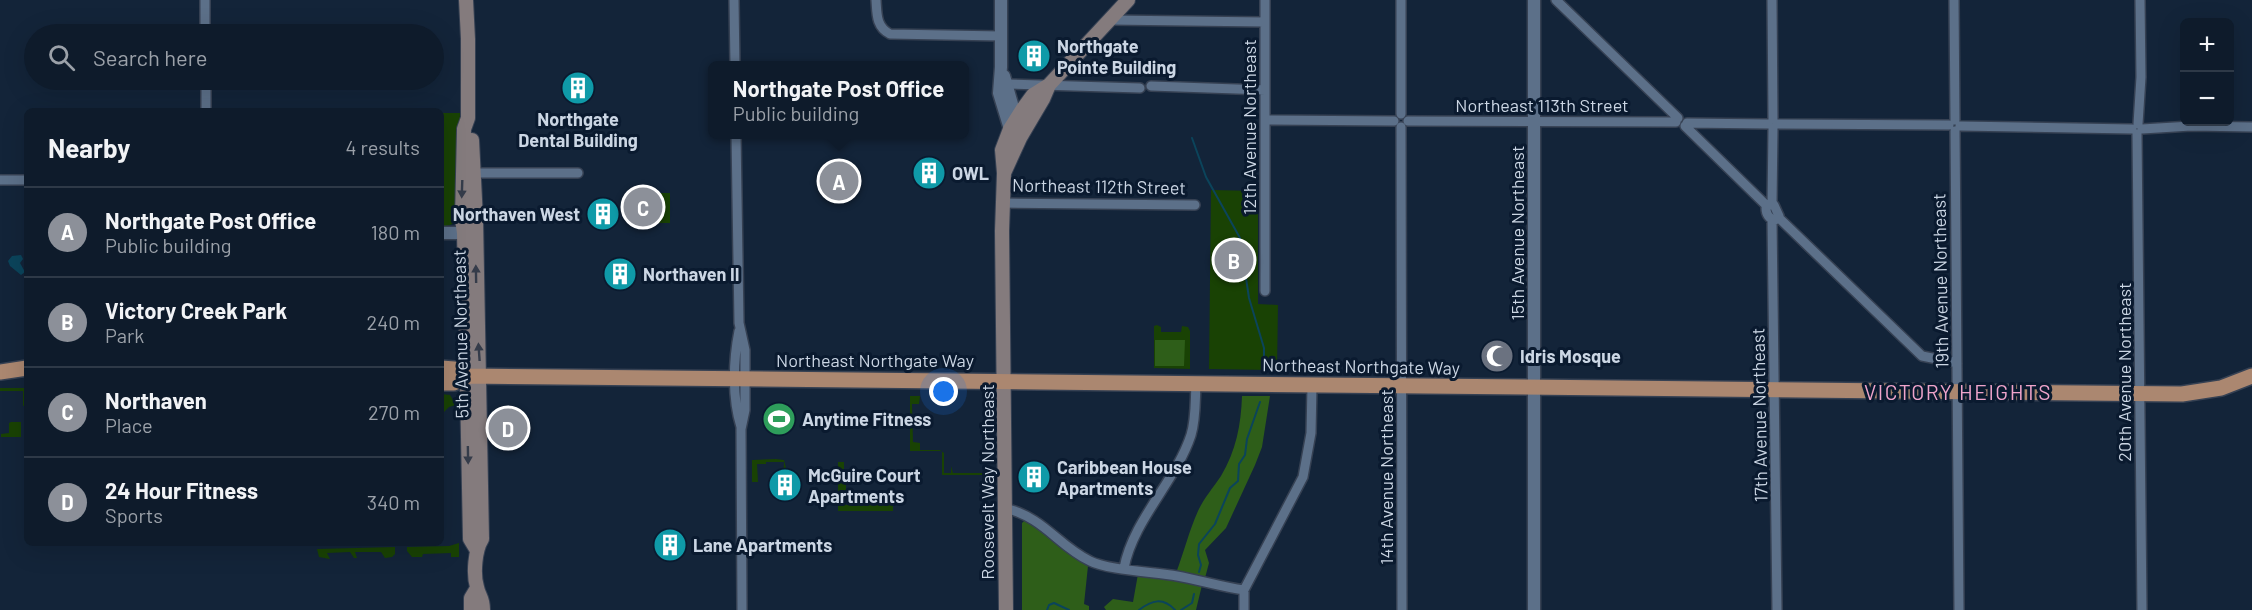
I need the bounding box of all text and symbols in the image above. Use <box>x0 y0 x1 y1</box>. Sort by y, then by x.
map controls <box>2180 18 2234 126</box>
button: + <box>2180 18 2234 72</box>
search box <box>24 24 444 90</box>
place label: Northgate Pointe Building <box>1057 35 1176 78</box>
building icon: Northgate Pointe Building <box>1016 38 1052 74</box>
street label: 12th Avenue Northeast <box>1238 39 1260 215</box>
icon: search <box>45 41 78 74</box>
text: Search here <box>93 44 207 70</box>
popup <box>708 61 969 139</box>
building icon: Northgate Dental Building <box>560 70 596 106</box>
button: − <box>2180 72 2234 126</box>
text: Northgate Post Office <box>733 75 944 101</box>
street label: Northeast 113th Street <box>1455 94 1629 116</box>
text: Public building <box>733 101 859 125</box>
place label: Northgate Dental Building <box>518 108 638 151</box>
text: Nearby <box>48 132 130 163</box>
text: 4 results <box>345 135 420 159</box>
street label: 15th Avenue Northeast <box>1506 145 1528 321</box>
building icon: OWL <box>911 155 947 191</box>
pin: A <box>820 158 858 204</box>
place label: OWL <box>952 162 989 184</box>
street label: Northeast 112th Street <box>1012 173 1186 199</box>
one-way arrow <box>458 180 467 199</box>
pin: C <box>624 184 662 230</box>
street label: 19th Avenue Northeast <box>1927 193 1953 369</box>
building icon: Northaven West <box>585 196 621 232</box>
place label: Northaven West <box>453 203 580 225</box>
text: Northgate Post Office <box>105 207 316 233</box>
text: A <box>61 220 74 244</box>
text: 180 m <box>371 220 420 244</box>
text: Public building <box>105 233 231 257</box>
pin: B <box>1214 238 1254 282</box>
street label: 5th Avenue Northeast <box>448 249 472 419</box>
building icon: Northaven II <box>602 256 638 292</box>
place label: Northaven II <box>643 263 739 285</box>
one-way arrow <box>472 264 481 283</box>
street label: 20th Avenue Northeast <box>2113 282 2135 462</box>
text: Victory Creek Park <box>105 297 287 323</box>
text: B <box>61 310 74 334</box>
text: 240 m <box>366 310 420 334</box>
text: Park <box>105 323 144 347</box>
street label: 17th Avenue Northeast <box>1746 328 1772 502</box>
mosque icon: Idris Mosque <box>1479 338 1515 374</box>
one-way arrow <box>474 343 484 362</box>
place label: Idris Mosque <box>1520 345 1621 367</box>
street label: Northeast Northgate Way <box>776 349 974 371</box>
street label: Northeast Northgate Way <box>1262 353 1460 379</box>
your location <box>929 377 958 406</box>
district label: VICTORY HEIGHTS <box>1864 379 2052 404</box>
street label: Roosevelt Way Northeast <box>976 384 998 580</box>
text: Northaven <box>105 387 207 413</box>
street label: 14th Avenue Northeast <box>1375 389 1397 565</box>
text: C <box>61 400 74 424</box>
text: 270 m <box>368 400 420 424</box>
sports icon: Anytime Fitness <box>761 401 797 437</box>
pin: D <box>488 406 528 450</box>
place label: Anytime Fitness <box>802 408 931 430</box>
text: Place <box>105 413 153 437</box>
one-way arrow <box>464 445 473 464</box>
place label: Caribbean House Apartments <box>1057 456 1192 499</box>
building icon: Caribbean House Apartments <box>1016 459 1052 495</box>
place label: McGuire Court Apartments <box>808 464 921 507</box>
building icon: McGuire Court Apartments <box>767 467 803 503</box>
text: 24 Hour Fitness <box>105 477 258 503</box>
text: D <box>61 490 74 514</box>
text: 340 m <box>367 490 420 514</box>
text: Sports <box>105 503 163 527</box>
building icon: Lane Apartments <box>652 527 688 563</box>
place label: Lane Apartments <box>693 534 832 556</box>

